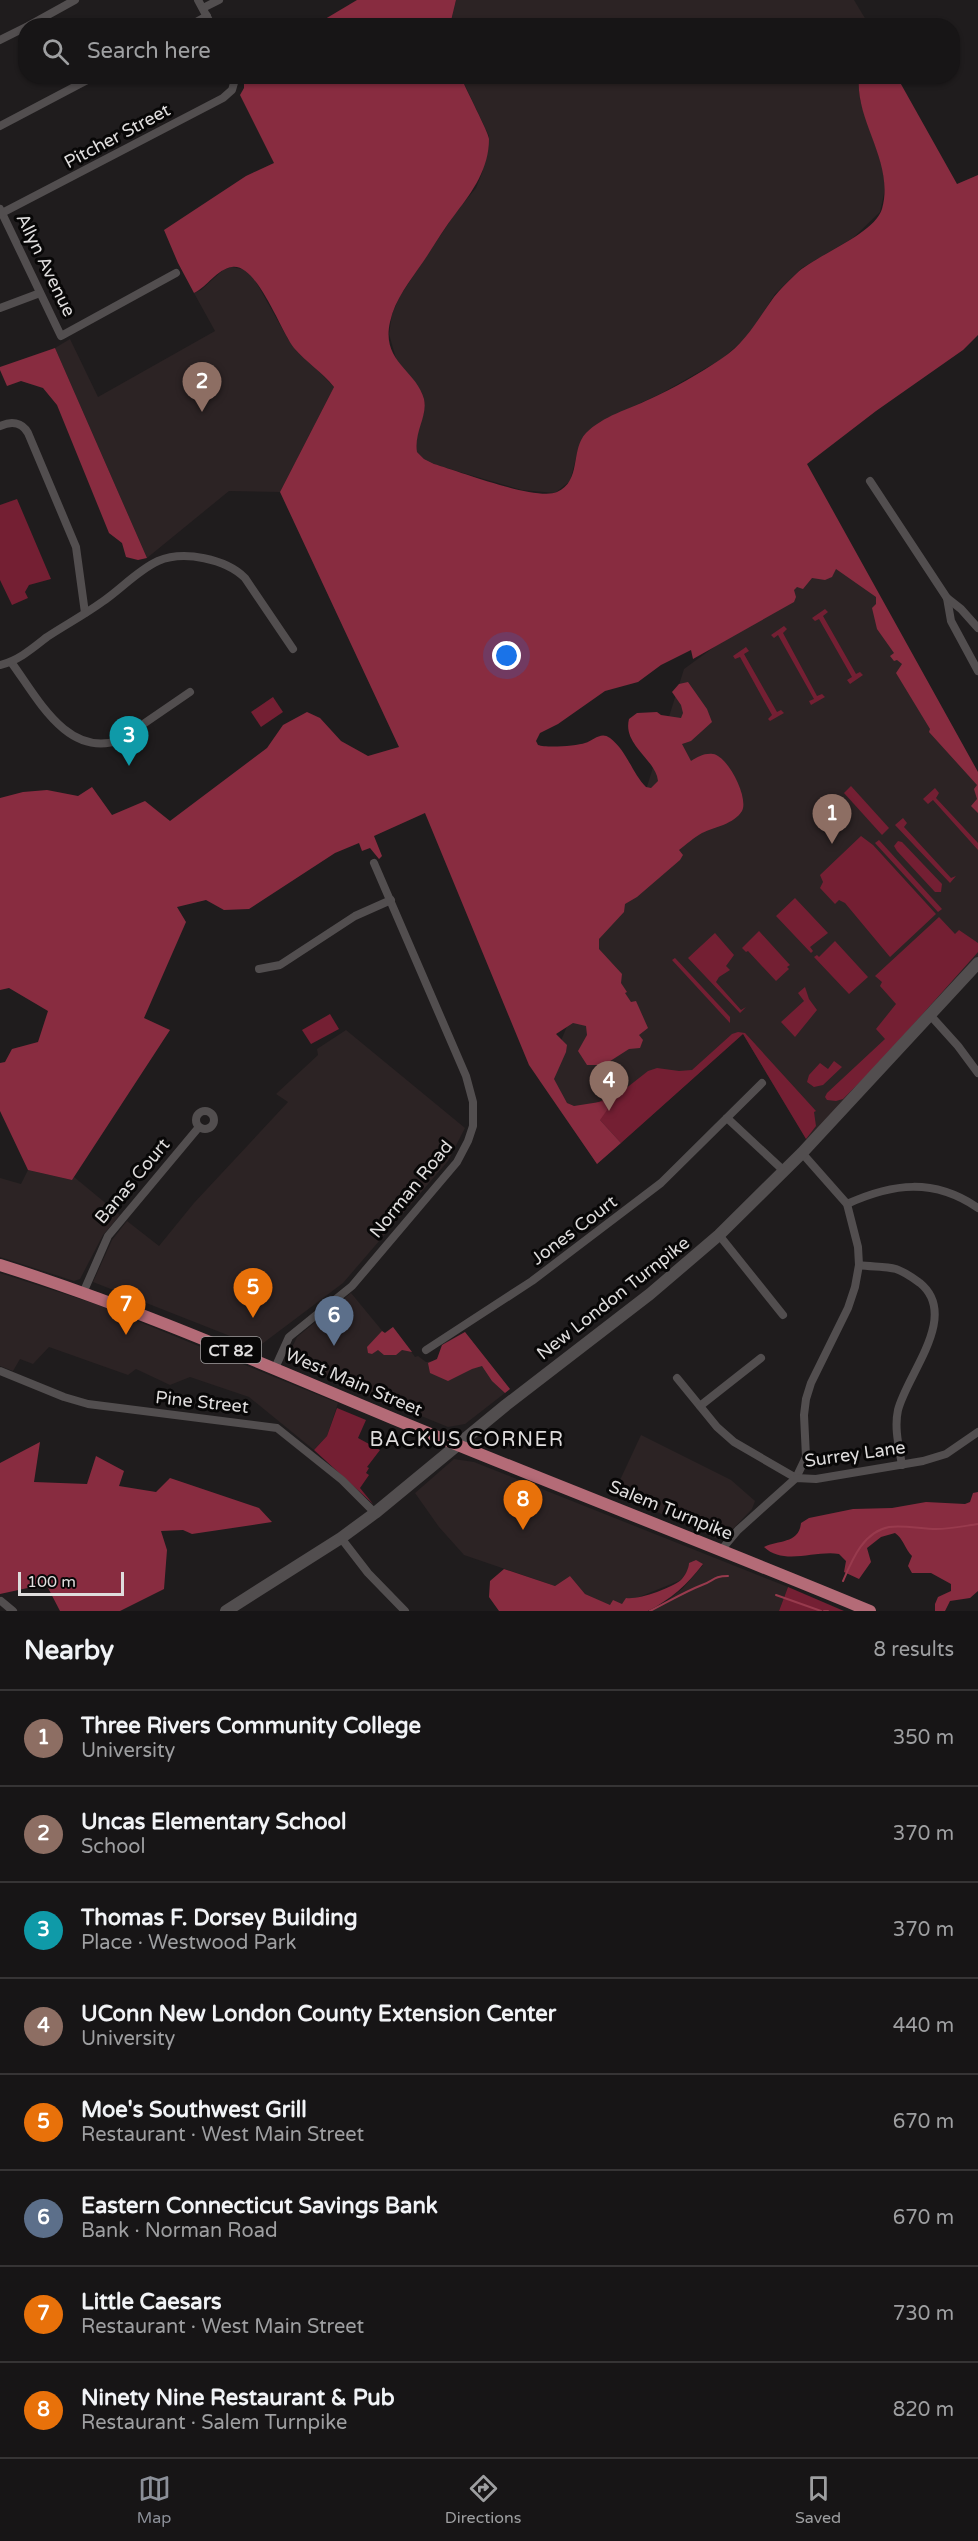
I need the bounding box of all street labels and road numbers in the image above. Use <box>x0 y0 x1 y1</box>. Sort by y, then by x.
street label: Pitcher Street <box>60 99 174 173</box>
street label: Allyn Avenue <box>12 210 80 320</box>
street label: Banas Court <box>90 1134 174 1228</box>
street label: Norman Road <box>365 1136 457 1242</box>
street label: Jones Court <box>527 1191 621 1269</box>
street label: New London Turnpike <box>532 1232 694 1364</box>
road number: CT 82 <box>201 1337 261 1363</box>
street label: West Main Street <box>282 1343 426 1421</box>
street label: Pine Street <box>154 1386 250 1418</box>
street label: Surrey Lane <box>803 1436 907 1472</box>
street label: Salem Turnpike <box>606 1475 736 1545</box>

